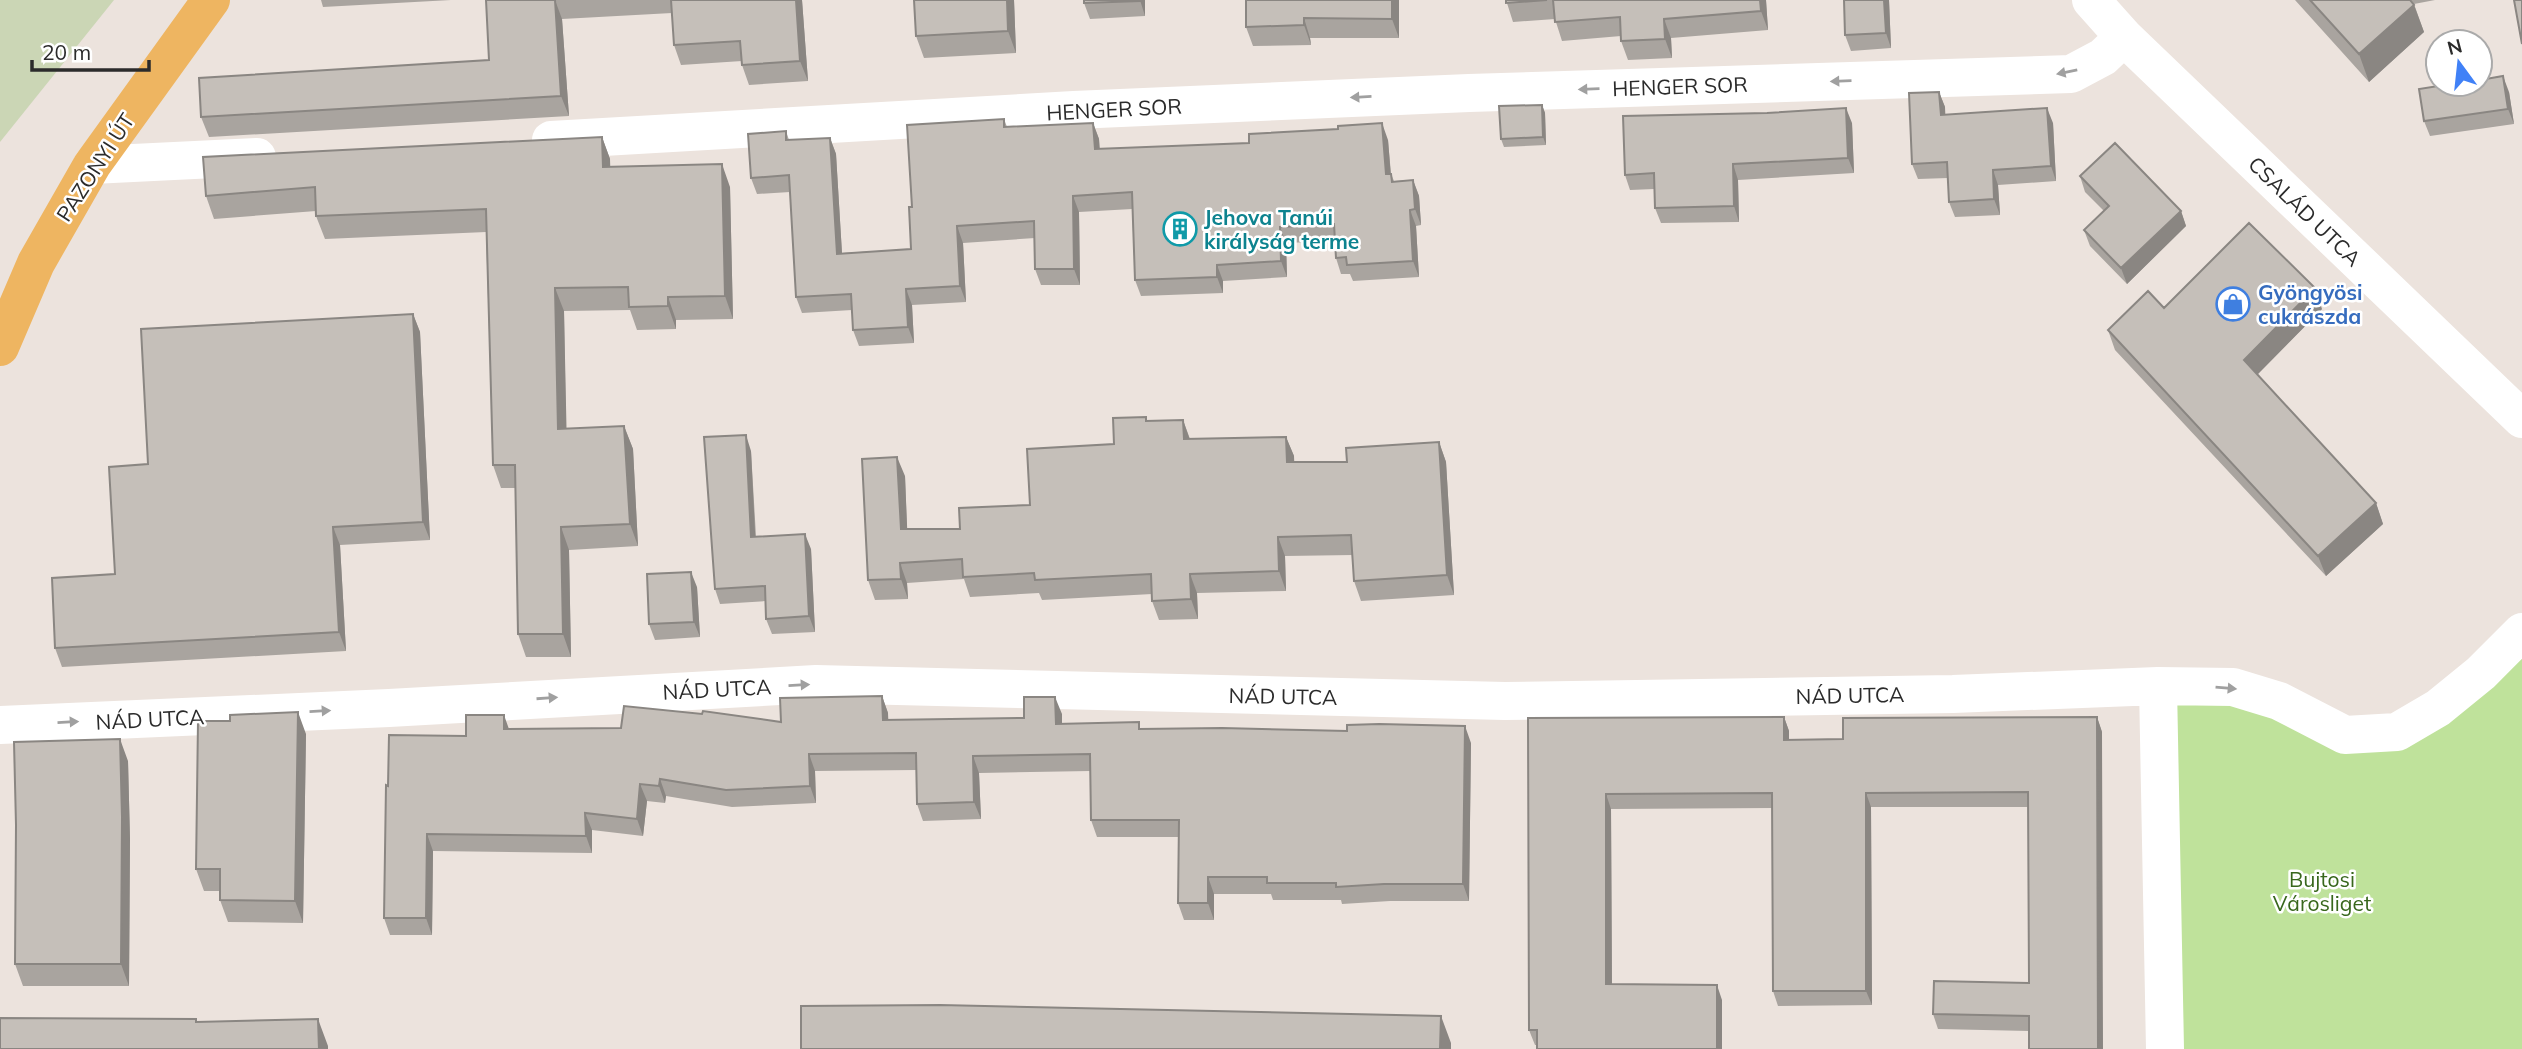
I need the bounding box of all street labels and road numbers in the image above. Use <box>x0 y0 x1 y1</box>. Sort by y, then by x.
street label: HENGER SOR <box>1612 71 1748 101</box>
street label: HENGER SOR <box>1046 92 1182 126</box>
street label: PAZONYI ÚT <box>50 108 140 226</box>
street label: CSALÁD UTCA <box>2243 151 2367 272</box>
street label: NÁD UTCA <box>662 673 773 705</box>
street label: NÁD UTCA <box>1795 681 1905 709</box>
street label: NÁD UTCA <box>1228 682 1338 710</box>
street label: NÁD UTCA <box>95 703 206 735</box>

